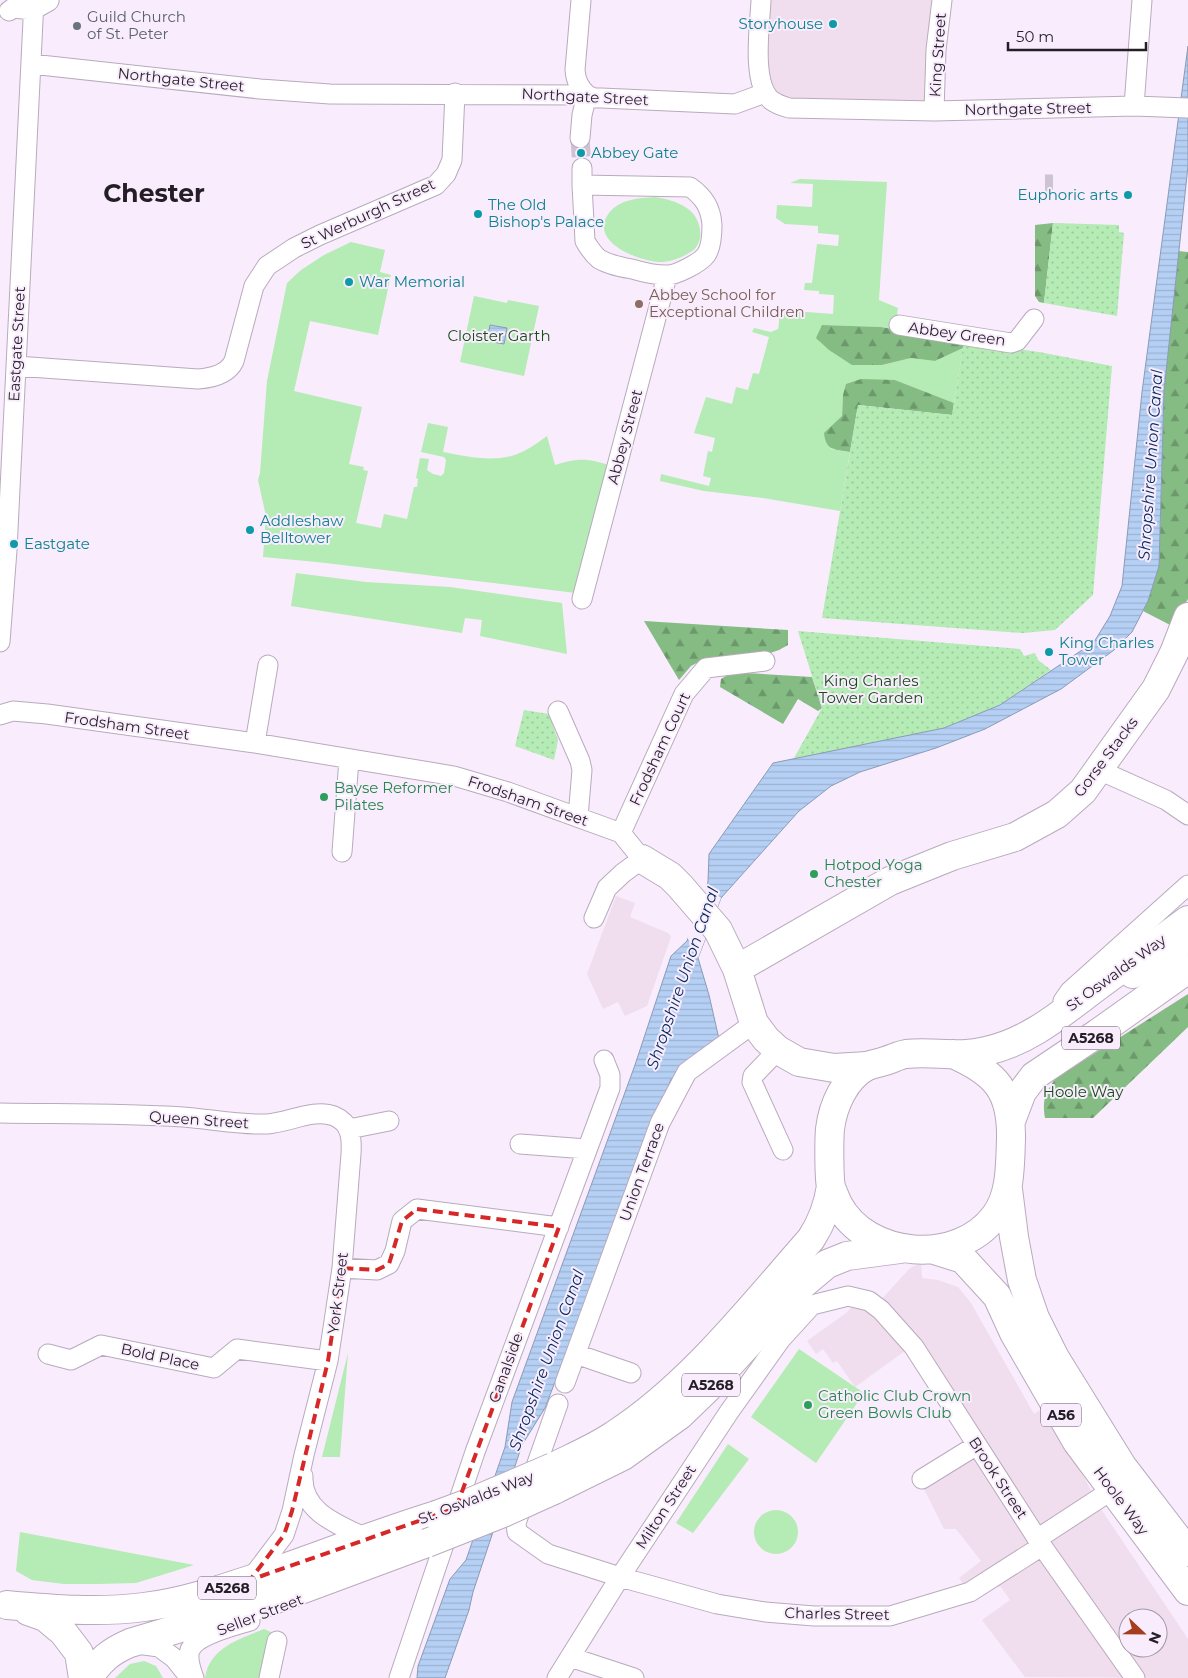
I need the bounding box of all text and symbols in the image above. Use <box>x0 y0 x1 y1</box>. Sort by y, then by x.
place label: Guild Church of St. Peter <box>87 7 186 43</box>
street label: King Street <box>925 12 950 98</box>
place label: Storyhouse <box>739 14 823 33</box>
marker: Storyhouse <box>827 18 839 30</box>
marker: Guild Church of St. Peter <box>71 20 83 32</box>
scale bar <box>1008 20 1146 52</box>
text: 50 m <box>1016 27 1054 46</box>
street label: Northgate Street <box>117 63 245 96</box>
street label: Northgate Street <box>521 84 649 109</box>
street label: Northgate Street <box>964 98 1092 119</box>
place label: Abbey Gate <box>591 143 678 162</box>
marker: Abbey Gate <box>575 147 587 159</box>
street label: St Werburgh Street <box>298 174 438 253</box>
district label: Chester <box>103 178 205 208</box>
place label: Euphoric arts <box>1017 185 1118 204</box>
marker: Euphoric arts <box>1122 189 1134 201</box>
place label: The Old Bishop's Palace <box>488 195 604 231</box>
marker: The Old Bishop's Palace <box>472 208 484 220</box>
place label: War Memorial <box>359 272 465 291</box>
marker: War Memorial <box>343 276 355 288</box>
place label: Abbey School for Exceptional Children <box>649 285 805 321</box>
street label: Eastgate Street <box>4 286 29 402</box>
marker: Abbey School for Exceptional Children <box>633 298 645 310</box>
street label: Abbey Green <box>907 317 1007 350</box>
park label: Cloister Garth <box>447 326 551 345</box>
water label: Shropshire Union Canal <box>1134 368 1167 561</box>
street label: Abbey Street <box>603 387 646 486</box>
place label: Addleshaw Belltower <box>260 511 344 547</box>
marker: Addleshaw Belltower <box>244 524 256 536</box>
place label: Eastgate <box>24 534 90 553</box>
marker: Eastgate <box>8 538 20 550</box>
place label: King Charles Tower <box>1059 633 1154 669</box>
marker: King Charles Tower <box>1043 646 1055 658</box>
park label: King Charles Tower Garden <box>819 671 923 707</box>
street label: Frodsham Court <box>625 689 694 809</box>
street label: Frodsham Street <box>63 707 191 744</box>
street label: Gorse Stacks <box>1069 713 1142 801</box>
street label: Frodsham Street <box>465 771 591 830</box>
place label: Bayse Reformer Pilates <box>334 778 453 814</box>
marker: Bayse Reformer Pilates <box>318 791 330 803</box>
place label: Hotpod Yoga Chester <box>824 855 923 891</box>
marker: Hotpod Yoga Chester <box>808 868 820 880</box>
water label: Shropshire Union Canal <box>642 884 723 1072</box>
street label: St Oswalds Way <box>1062 930 1170 1015</box>
road number: A5268 <box>1062 1026 1120 1050</box>
park label: Hoole Way <box>1043 1082 1124 1101</box>
street label: Queen Street <box>148 1107 250 1132</box>
street label: Union Terrace <box>615 1120 668 1224</box>
street label: York Street <box>323 1251 352 1335</box>
water label: Shropshire Union Canal <box>505 1266 588 1453</box>
street label: Canalside <box>484 1330 527 1405</box>
street label: Bold Place <box>119 1339 201 1374</box>
road number: A5268 <box>682 1374 740 1396</box>
place label: Catholic Club Crown Green Bowls Club <box>818 1386 971 1422</box>
marker: Catholic Club Crown Green Bowls Club <box>802 1399 814 1411</box>
road number: A56 <box>1041 1404 1081 1426</box>
street label: Brook Street <box>965 1433 1032 1522</box>
street label: Milton Street <box>631 1461 700 1553</box>
street label: Hoole Way <box>1090 1463 1154 1539</box>
street label: St. Oswalds Way <box>415 1466 537 1528</box>
road number: A5268 <box>198 1576 256 1600</box>
street label: Seller Street <box>214 1589 306 1640</box>
street label: Charles Street <box>784 1603 890 1624</box>
north arrow <box>1118 1608 1168 1658</box>
text: N <box>1145 1629 1166 1646</box>

